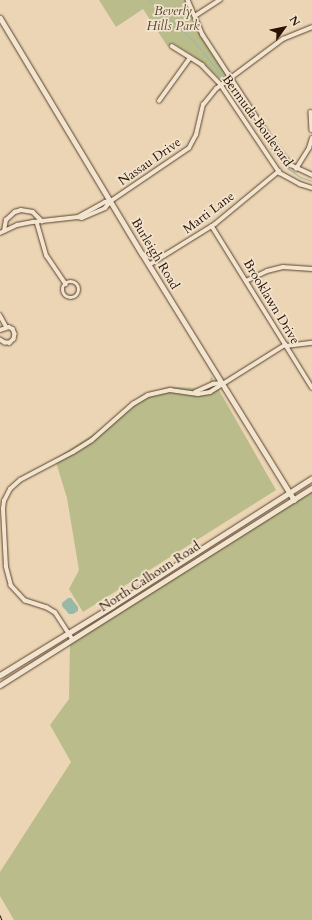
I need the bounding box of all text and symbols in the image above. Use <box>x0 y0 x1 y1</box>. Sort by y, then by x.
park label: Beverly Hills Park <box>146 4 200 35</box>
north arrow <box>264 8 304 48</box>
text: N <box>286 13 303 29</box>
street label: Bermuda Boulevard <box>218 72 296 170</box>
street label: Nassau Drive <box>116 135 184 189</box>
street label: Marti Lane <box>180 189 238 237</box>
street label: Burleigh Road <box>128 216 182 292</box>
street label: Brooklawn Drive <box>240 257 302 347</box>
street label: North Calhoun Road <box>97 539 203 615</box>

